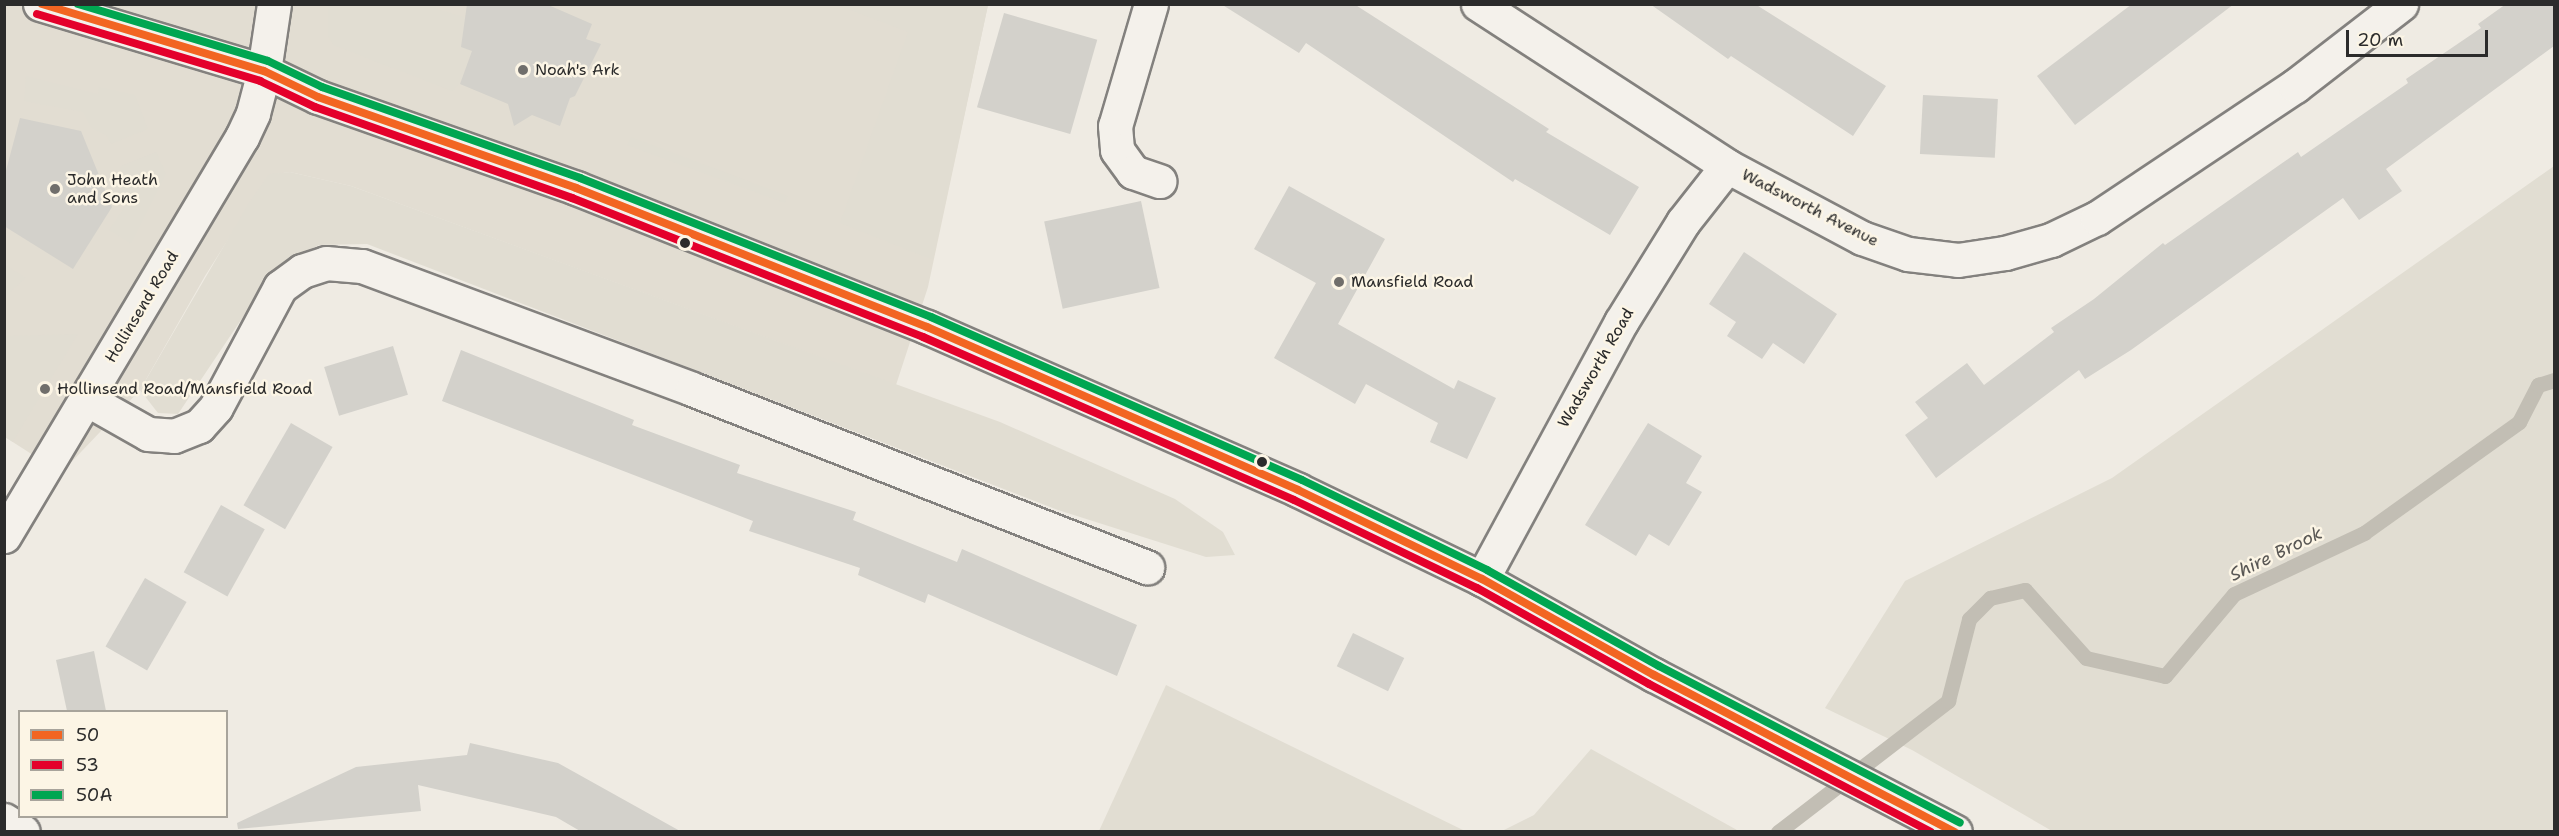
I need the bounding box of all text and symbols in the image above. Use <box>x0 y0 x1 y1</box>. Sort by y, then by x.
scale bar <box>2349 18 2492 56</box>
text: 20 m <box>2357 28 2403 52</box>
place label: Noah's Ark <box>535 60 620 80</box>
marker: Noah's Ark <box>516 63 530 77</box>
street label: Wadsworth Avenue <box>1738 165 1882 251</box>
place label: John Heath and Sons <box>67 170 158 208</box>
marker: John Heath and Sons <box>48 182 62 196</box>
unlabelled marker <box>679 237 691 249</box>
street label: Hollinsend Road <box>101 248 183 366</box>
place label: Mansfield Road <box>1351 272 1473 292</box>
marker: Mansfield Road <box>1332 275 1346 289</box>
street label: Wadsworth Road <box>1554 305 1638 431</box>
place label: Hollinsend Road/Mansfield Road <box>57 379 312 399</box>
marker: Hollinsend Road/Mansfield Road <box>38 382 52 396</box>
unlabelled marker <box>1256 456 1268 468</box>
water label: Shire Brook <box>2226 522 2326 586</box>
legend <box>18 710 228 818</box>
text: 50 <box>76 723 99 747</box>
text: 53 <box>76 753 99 777</box>
text: 50A <box>76 783 113 807</box>

